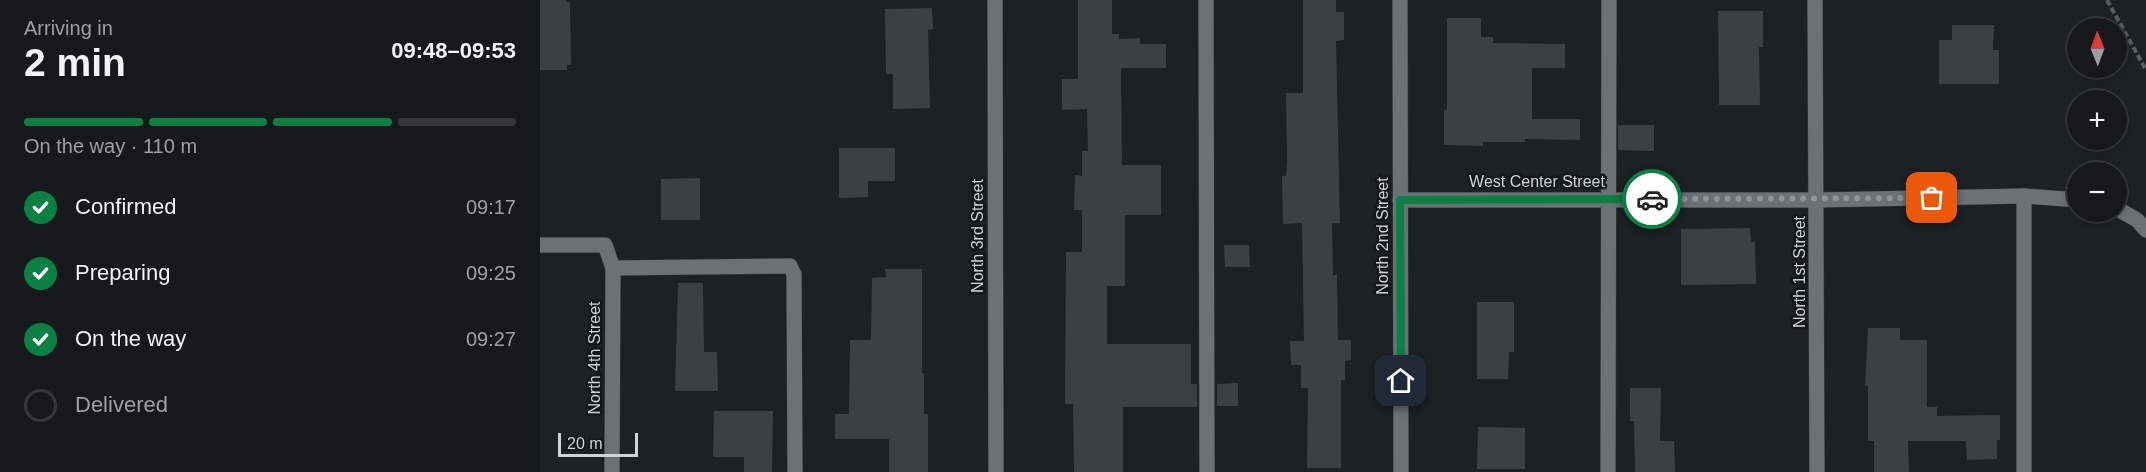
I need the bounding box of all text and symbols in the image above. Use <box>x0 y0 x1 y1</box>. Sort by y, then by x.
text: Arriving in <box>24 17 113 39</box>
north arrow <box>2067 18 2127 78</box>
map controls <box>2067 18 2127 222</box>
text: 09:48–09:53 <box>391 38 516 63</box>
text: 2 min <box>24 41 126 84</box>
button: + <box>2067 90 2127 150</box>
text: On the way · 110 m <box>24 135 197 157</box>
button: − <box>2067 162 2127 222</box>
courier <box>1622 169 1682 229</box>
pin <box>1906 172 1957 223</box>
street label: West Center Street <box>1469 173 1605 190</box>
street label: North 2nd Street <box>1374 177 1391 295</box>
street label: North 3rd Street <box>969 179 986 293</box>
icon: bag <box>1915 181 1948 214</box>
icon: car <box>1636 183 1669 216</box>
icon: check <box>24 191 57 224</box>
text: Confirmed <box>75 194 176 219</box>
text: 09:17 <box>466 196 516 218</box>
street label: North 1st Street <box>1791 215 1808 328</box>
icon: check <box>24 257 57 290</box>
text: Preparing <box>75 260 170 285</box>
text: 09:25 <box>466 262 516 284</box>
street label: North 4th Street <box>586 301 603 414</box>
icon: check <box>24 323 57 356</box>
text: On the way <box>75 326 186 351</box>
text: 09:27 <box>466 328 516 350</box>
pin <box>1375 355 1426 406</box>
icon: home <box>1384 364 1417 397</box>
text: Delivered <box>75 392 168 417</box>
scale bar <box>558 430 638 458</box>
text: 20 m <box>567 435 603 452</box>

